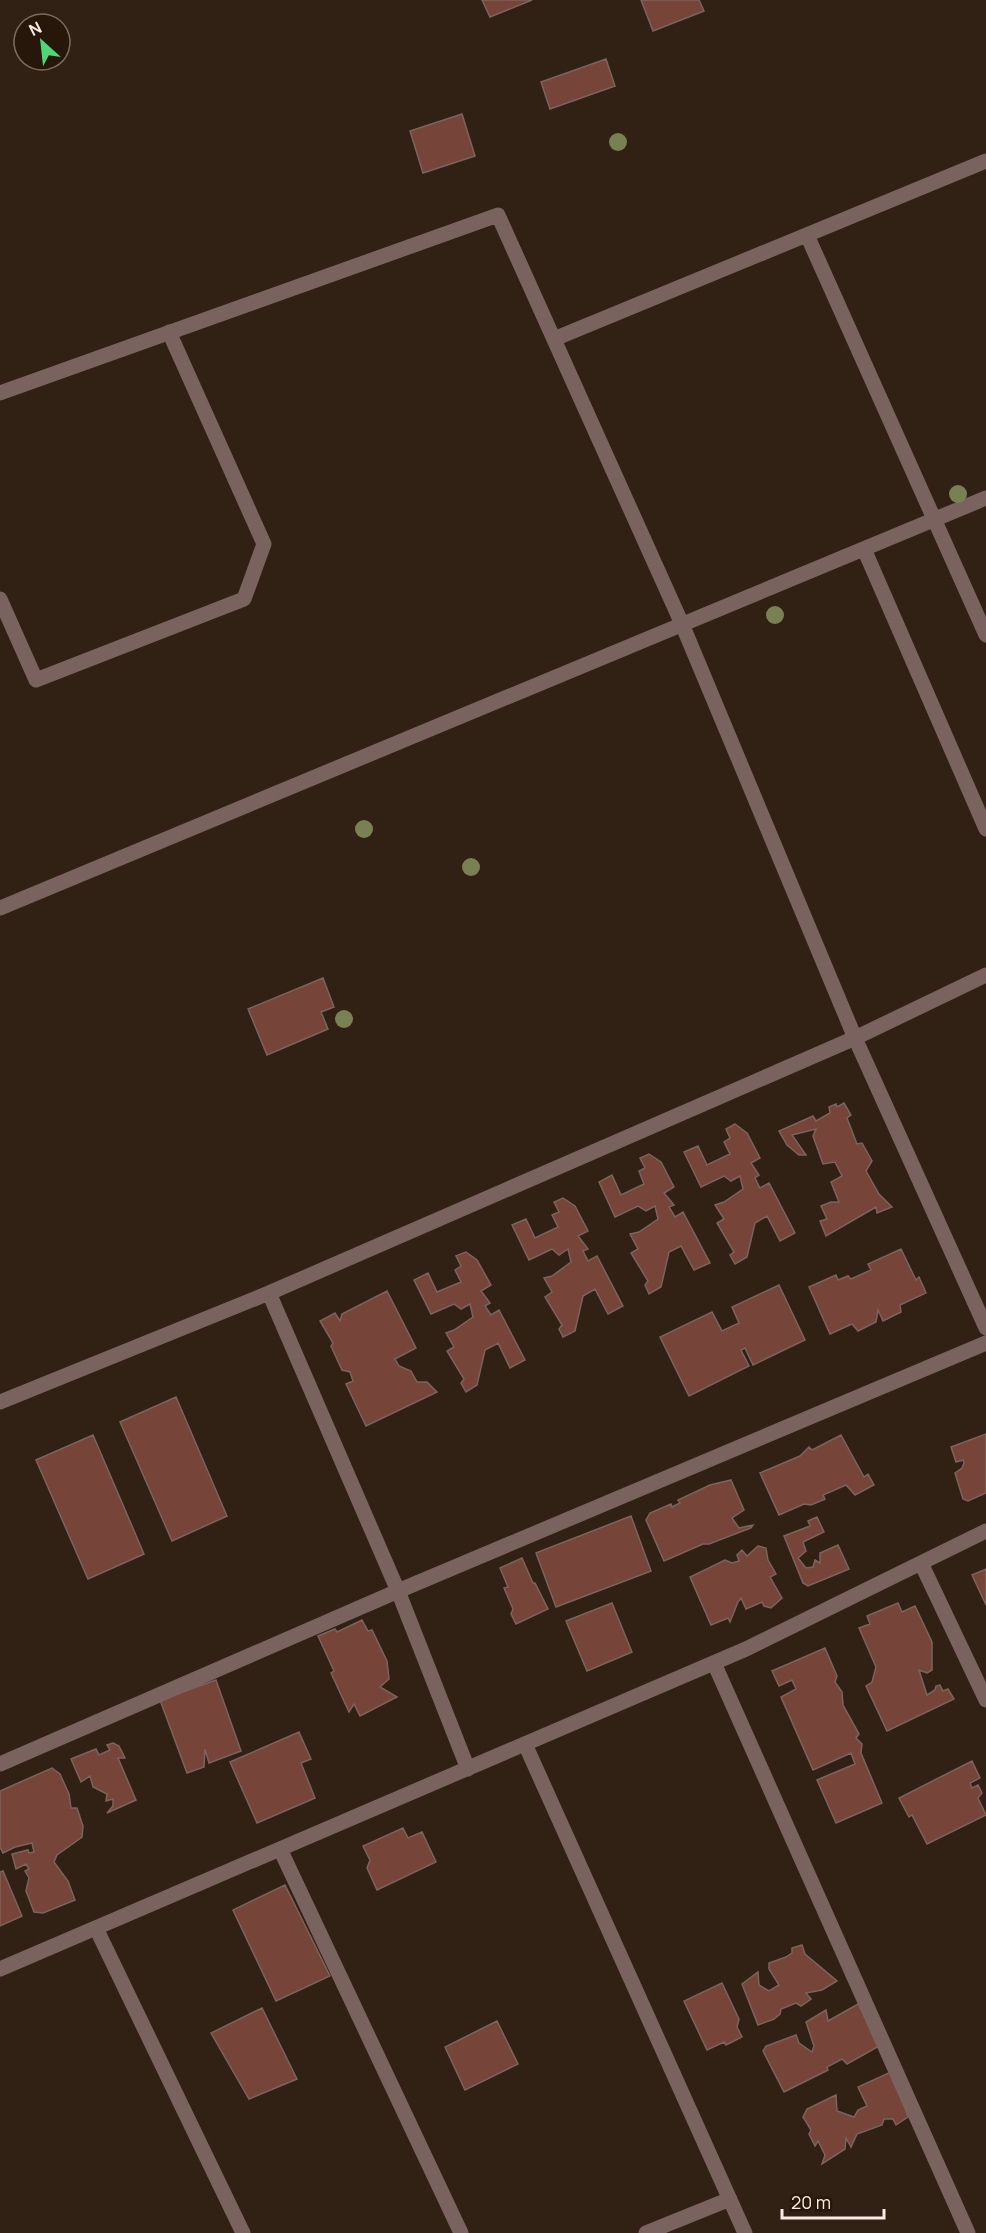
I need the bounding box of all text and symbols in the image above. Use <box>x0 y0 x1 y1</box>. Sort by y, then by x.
north arrow <box>12 12 72 72</box>
text: N <box>25 16 45 41</box>
scale bar <box>782 2182 884 2220</box>
text: 20 m <box>791 2190 831 2214</box>

